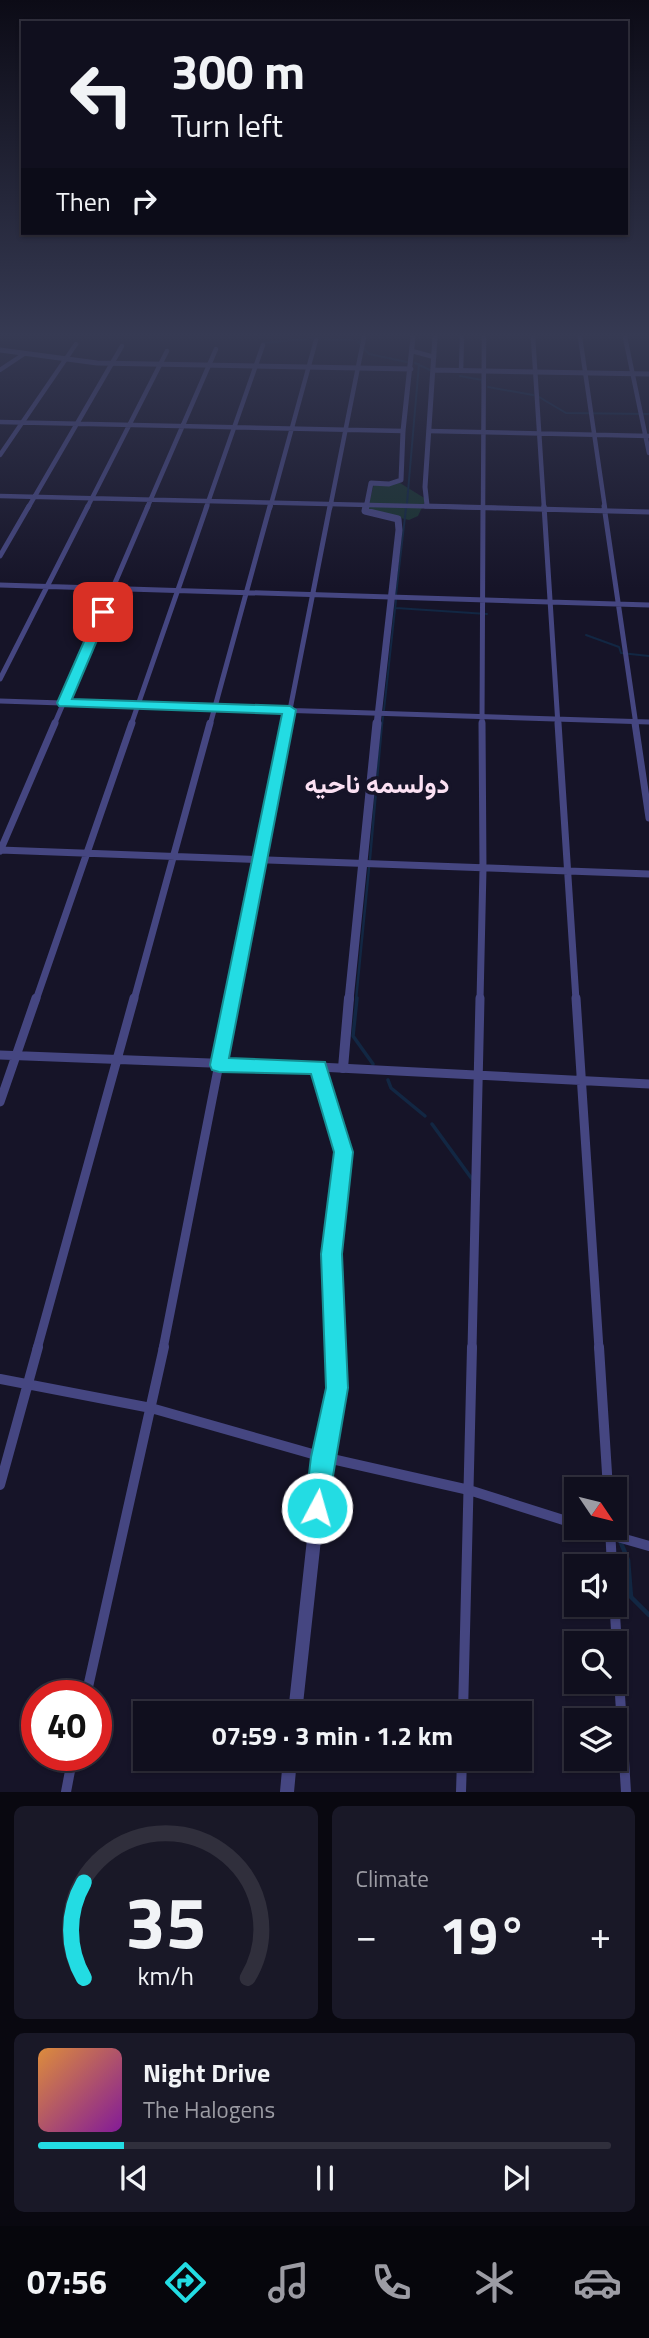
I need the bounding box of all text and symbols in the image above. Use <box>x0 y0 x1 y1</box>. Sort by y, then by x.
text: 300 m <box>171 33 305 108</box>
icon: left <box>56 49 147 140</box>
text: Turn left <box>171 101 283 149</box>
text: Then <box>56 182 111 221</box>
icon: right <box>125 182 163 220</box>
pin <box>73 582 133 642</box>
icon: arrive <box>84 593 122 631</box>
district label: دولسمه ناحیه <box>304 764 450 803</box>
position arrow <box>280 1471 354 1545</box>
north arrow <box>564 1477 626 1540</box>
map controls <box>564 1477 627 1771</box>
button: sound <box>564 1554 627 1617</box>
button: search <box>564 1631 627 1694</box>
speed limit sign: 40 <box>21 1680 112 1771</box>
button: layers <box>564 1708 627 1771</box>
text: 07:59 · 3 min · 1.2 km <box>212 1716 453 1755</box>
text: Climate <box>356 1861 429 1896</box>
text: 35 <box>125 1867 207 1977</box>
text: 19° <box>440 1895 527 1974</box>
text: − <box>356 1906 377 1964</box>
text: + <box>590 1906 611 1964</box>
text: km/h <box>137 1957 194 1995</box>
text: Night Drive <box>143 2053 270 2092</box>
text: The Halogens <box>143 2092 275 2127</box>
icon: previous <box>115 2159 153 2197</box>
icon: pause <box>306 2159 344 2197</box>
icon: next <box>497 2159 535 2197</box>
text: 07:56 <box>27 2258 107 2306</box>
icon: directions <box>161 2258 210 2307</box>
icon: music <box>264 2258 313 2307</box>
icon: phone <box>367 2258 416 2307</box>
icon: climate <box>470 2258 519 2307</box>
icon: car <box>573 2258 622 2307</box>

